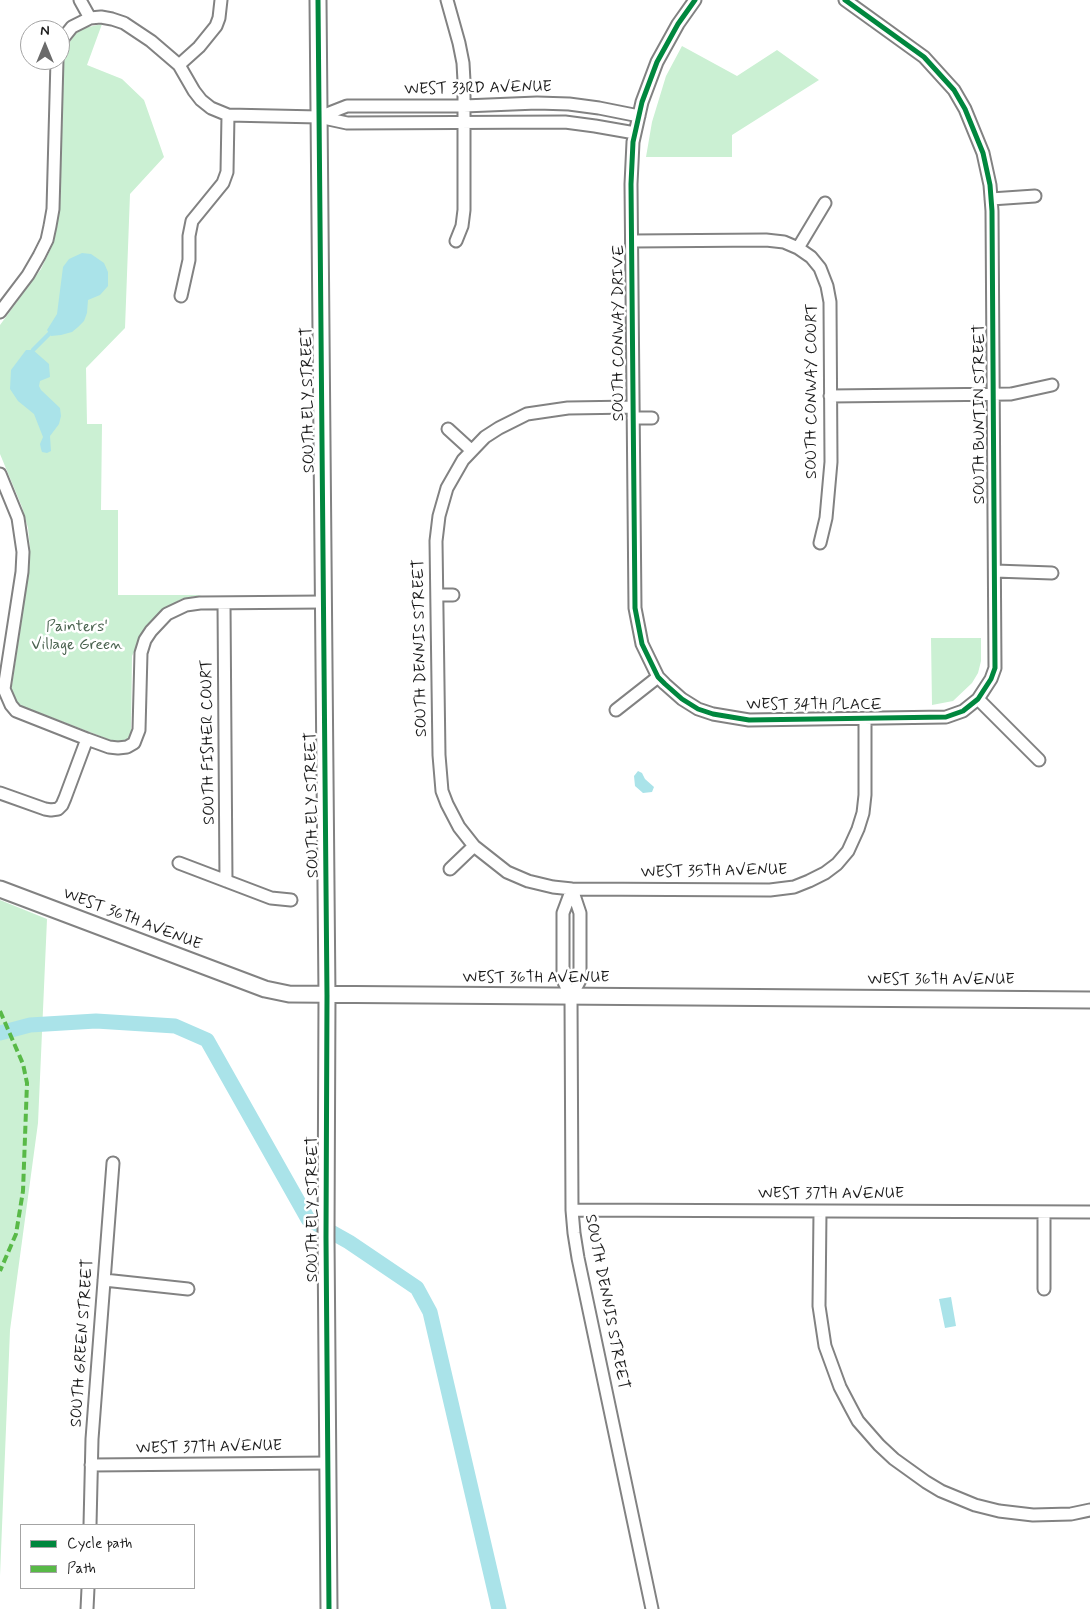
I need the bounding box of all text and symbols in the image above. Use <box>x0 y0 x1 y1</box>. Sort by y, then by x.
north arrow <box>20 20 70 70</box>
text: N <box>40 22 50 40</box>
street label: WEST 33RD AVENUE <box>404 78 552 100</box>
street label: SOUTH CONWAY DRIVE <box>610 245 630 421</box>
street label: SOUTH CONWAY COURT <box>803 303 823 479</box>
street label: SOUTH BUNTIN STREET <box>971 324 991 504</box>
street label: SOUTH ELY STREET <box>298 327 320 473</box>
street label: SOUTH DENNIS STREET <box>410 559 432 737</box>
park label: Painters' Village Green <box>31 618 123 656</box>
street label: SOUTH FISHER COURT <box>198 659 220 825</box>
street label: WEST 34TH PLACE <box>746 696 882 716</box>
street label: SOUTH ELY STREET <box>302 732 324 878</box>
street label: WEST 35TH AVENUE <box>641 861 787 883</box>
street label: WEST 36TH AVENUE <box>60 885 204 955</box>
street label: WEST 36TH AVENUE <box>463 969 609 989</box>
street label: WEST 36TH AVENUE <box>868 971 1014 991</box>
street label: SOUTH ELY STREET <box>304 1136 324 1282</box>
street label: WEST 37TH AVENUE <box>758 1185 904 1205</box>
street label: SOUTH DENNIS STREET <box>580 1213 632 1391</box>
street label: SOUTH GREEN STREET <box>68 1258 98 1428</box>
street label: WEST 37TH AVENUE <box>136 1437 282 1459</box>
legend <box>20 1524 195 1589</box>
text: Cycle path <box>67 1534 132 1554</box>
text: Path <box>67 1559 96 1579</box>

